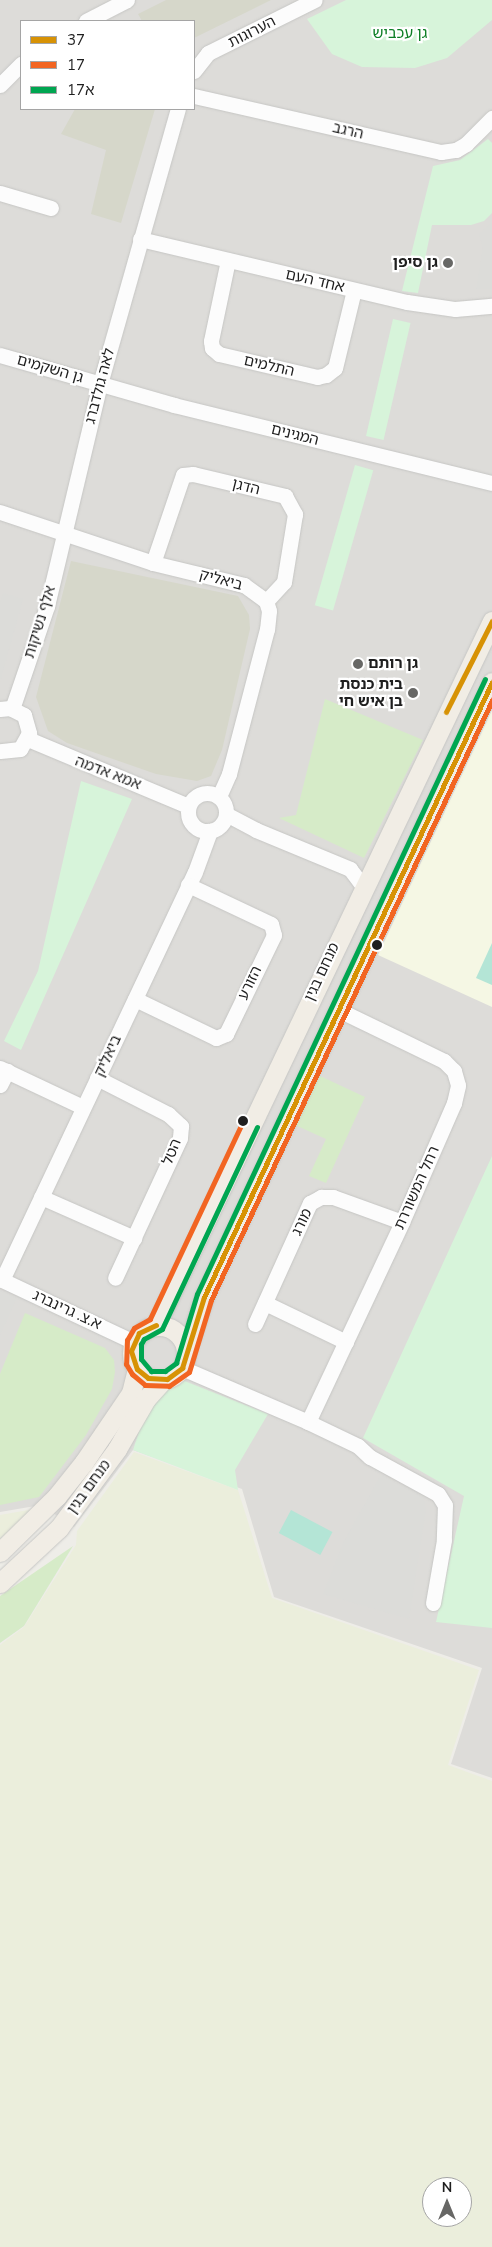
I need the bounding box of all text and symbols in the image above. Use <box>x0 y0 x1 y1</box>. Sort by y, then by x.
street label: הערוגות <box>225 12 279 52</box>
legend <box>20 20 195 110</box>
park label: גן עכביש <box>373 25 427 43</box>
text: 37 <box>67 30 85 50</box>
text: 17 <box>67 55 85 75</box>
text: 17א <box>67 80 95 100</box>
street label: הרגב <box>331 119 365 143</box>
place label: גן סיפן <box>393 254 438 272</box>
marker: גן סיפן <box>442 257 454 269</box>
street label: אחד העם <box>284 265 346 297</box>
street label: לאה גולדברג <box>81 346 119 426</box>
street label: גן השקמים <box>15 351 85 387</box>
street label: התלמים <box>242 351 296 381</box>
street label: המגינים <box>269 420 321 450</box>
street label: הדגן <box>230 475 262 499</box>
street label: ביאליק <box>197 566 245 594</box>
street label: אלף נשיקות <box>20 583 60 661</box>
place label: גן רותם <box>368 655 418 673</box>
marker: גן רותם <box>352 658 364 670</box>
place label: בית כנסת בן איש חי <box>339 675 403 710</box>
marker: בית כנסת בן איש חי <box>407 687 419 699</box>
street label: אמא אדמה <box>72 752 144 794</box>
street label: מנחם בגין <box>301 940 343 1004</box>
unlabelled marker <box>372 940 382 950</box>
street label: הזורע <box>234 963 266 1003</box>
street label: ביאליק <box>91 1032 125 1080</box>
unlabelled marker <box>238 1116 248 1126</box>
street label: הטל <box>159 1136 185 1168</box>
street label: רחל המשוררת <box>391 1144 443 1232</box>
street label: מורג <box>288 1206 316 1238</box>
street label: א.צ. גרינברג <box>30 1286 104 1334</box>
street label: מנחם בגין <box>63 1456 115 1518</box>
north arrow <box>422 2177 472 2227</box>
text: N <box>442 2178 452 2197</box>

